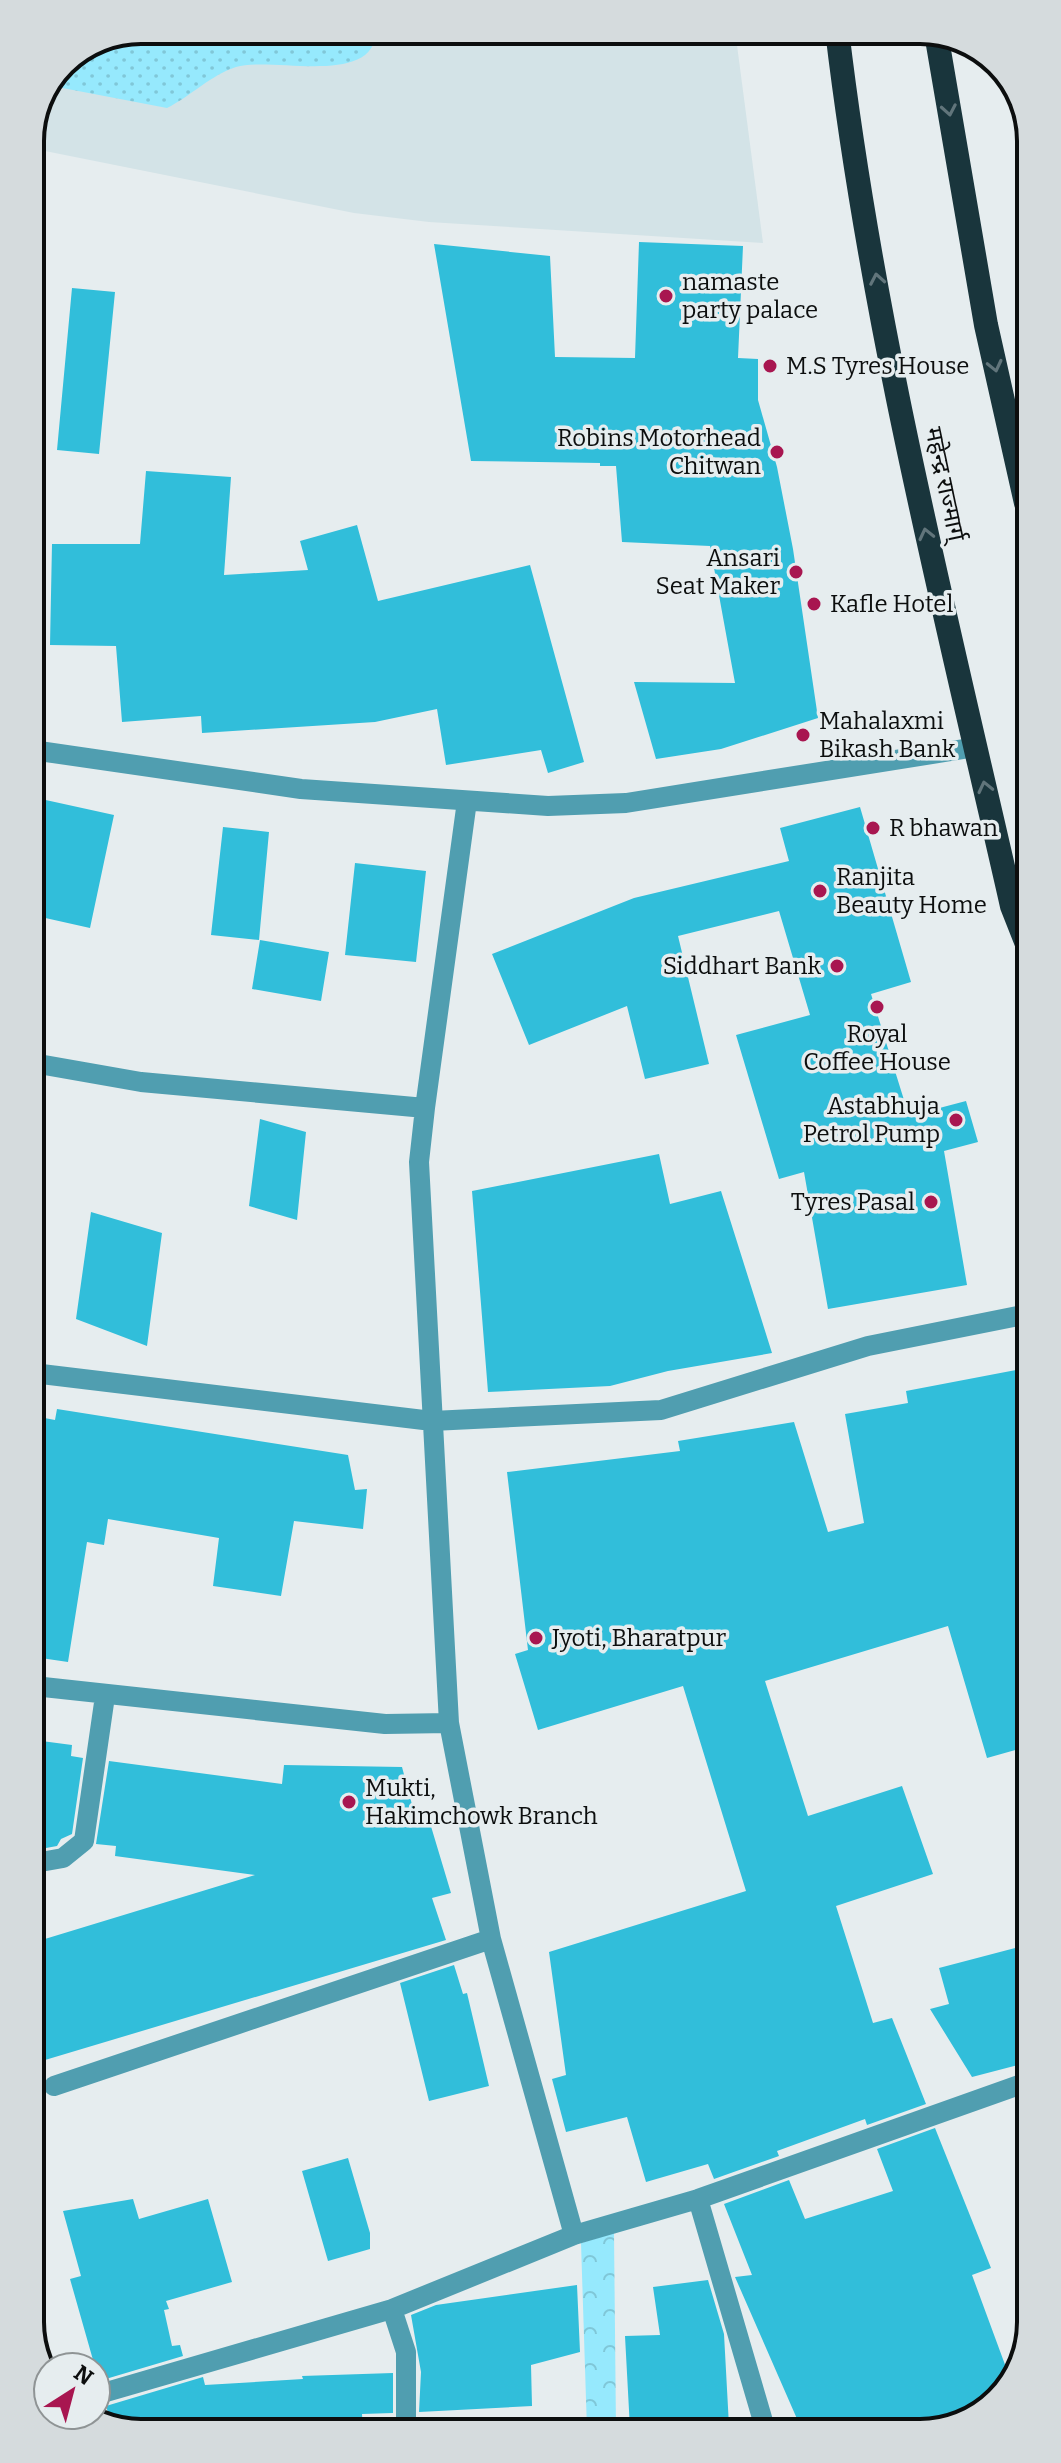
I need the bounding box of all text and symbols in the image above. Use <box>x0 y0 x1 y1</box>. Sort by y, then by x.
one-way arrow <box>940 103 957 117</box>
place label: namaste party palace <box>682 268 818 324</box>
one-way arrow <box>869 272 886 286</box>
marker: namaste party palace <box>657 287 675 305</box>
place label: M.S Tyres House <box>786 352 970 380</box>
marker: M.S Tyres House <box>761 357 779 375</box>
one-way arrow <box>986 359 1003 372</box>
place label: Robins Motorhead Chitwan <box>557 424 761 480</box>
street label: महेन्द्र राज्मार्ग् <box>919 424 972 547</box>
marker: Robins Motorhead Chitwan <box>768 443 786 461</box>
one-way arrow <box>919 528 936 542</box>
place label: Ansari Seat Maker <box>656 544 780 600</box>
marker: Ansari Seat Maker <box>787 563 805 581</box>
place label: Kafle Hotel <box>830 590 953 618</box>
marker: Kafle Hotel <box>805 595 823 613</box>
place label: Mahalaxmi Bikash Bank <box>819 707 956 763</box>
marker: Mahalaxmi Bikash Bank <box>794 726 812 744</box>
one-way arrow <box>977 781 994 795</box>
place label: R bhawan <box>889 814 998 842</box>
marker: R bhawan <box>864 819 882 837</box>
place label: Ranjita Beauty Home <box>836 863 987 919</box>
marker: Ranjita Beauty Home <box>811 882 829 900</box>
place label: Siddhart Bank <box>663 952 821 980</box>
marker: Siddhart Bank <box>828 957 846 975</box>
marker: Royal Coffee House <box>868 998 886 1016</box>
place label: Royal Coffee House <box>803 1020 951 1076</box>
place label: Astabhuja Petrol Pump <box>803 1092 940 1148</box>
marker: Astabhuja Petrol Pump <box>947 1111 965 1129</box>
place label: Tyres Pasal <box>791 1188 915 1216</box>
marker: Tyres Pasal <box>922 1193 940 1211</box>
place label: Jyoti, Bharatpur <box>551 1624 726 1652</box>
marker: Jyoti, Bharatpur <box>527 1629 545 1647</box>
place label: Mukti, Hakimchowk Branch <box>365 1774 598 1830</box>
marker: Mukti, Hakimchowk Branch <box>340 1793 358 1811</box>
north arrow <box>32 2351 112 2431</box>
text: N <box>69 2359 98 2391</box>

